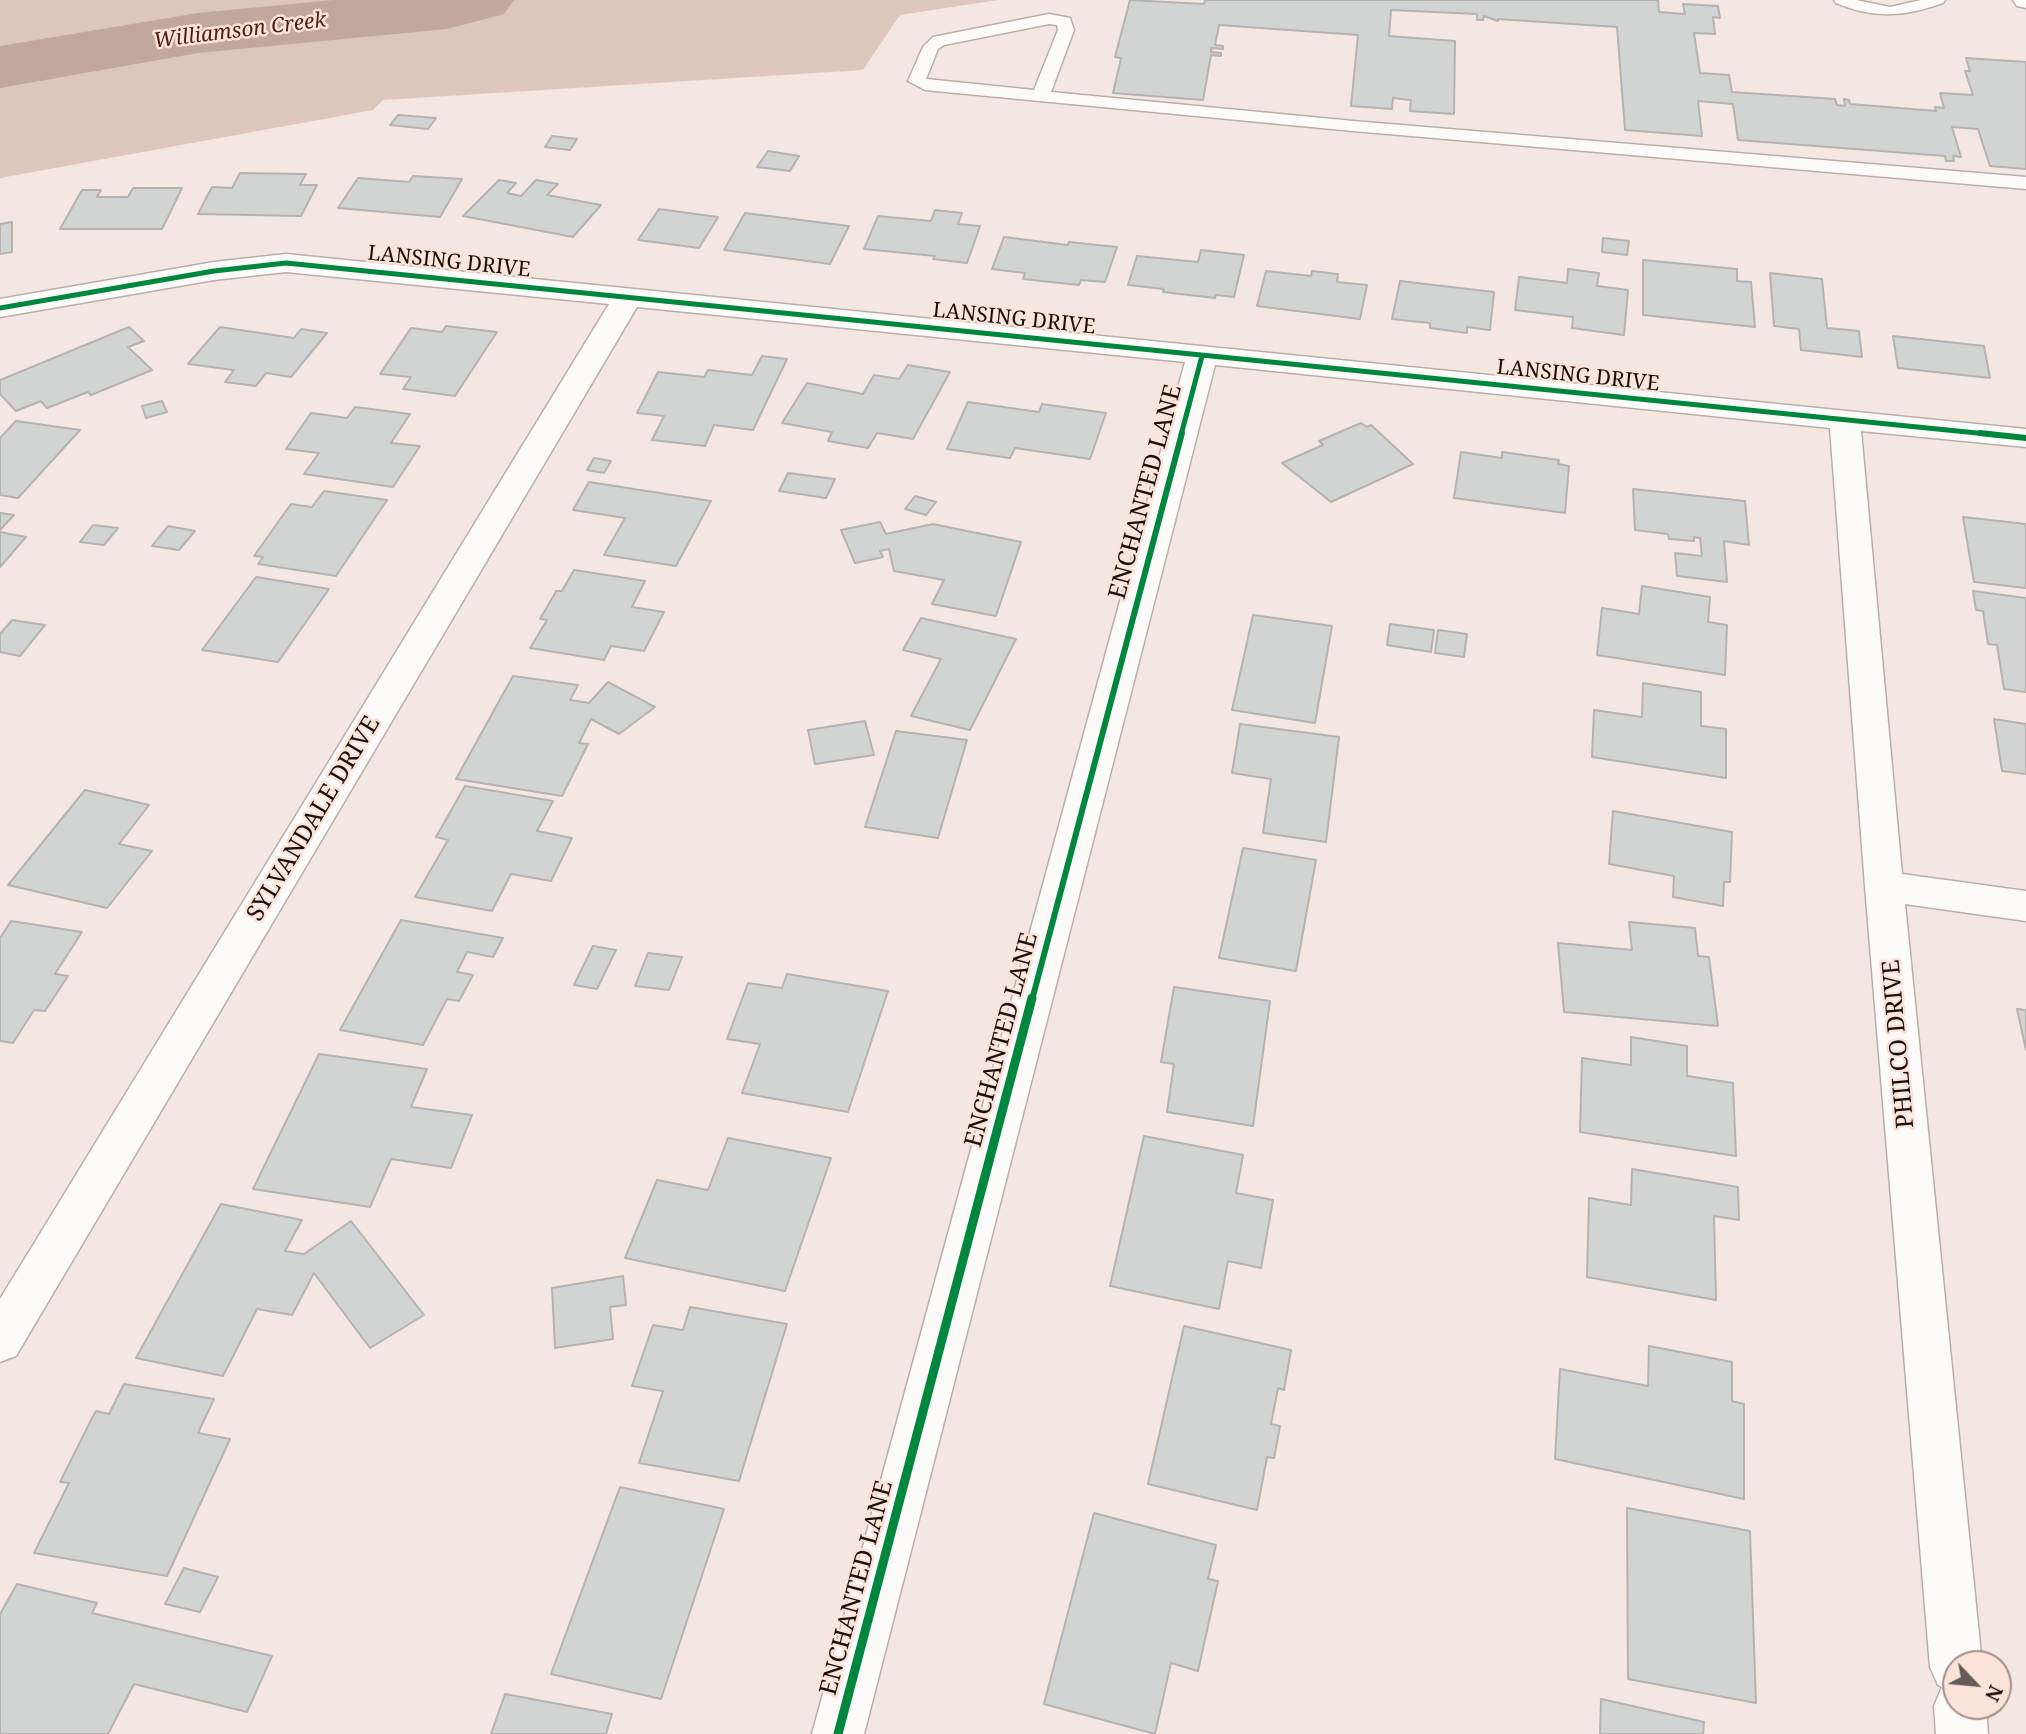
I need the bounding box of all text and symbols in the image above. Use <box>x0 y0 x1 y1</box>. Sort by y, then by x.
water label: Williamson Creek <box>152 8 328 54</box>
street label: LANSING DRIVE <box>366 241 532 283</box>
street label: LANSING DRIVE <box>931 298 1097 340</box>
street label: LANSING DRIVE <box>1495 355 1661 397</box>
street label: ENCHANTED LANE <box>1104 382 1188 602</box>
street label: SYLVANDALE DRIVE <box>241 711 387 927</box>
street label: ENCHANTED LANE <box>960 930 1044 1150</box>
street label: PHILCO DRIVE <box>1877 958 1921 1130</box>
street label: ENCHANTED LANE <box>815 1478 899 1698</box>
north arrow <box>1942 1650 2012 1720</box>
text: N <box>1979 1681 2009 1706</box>

